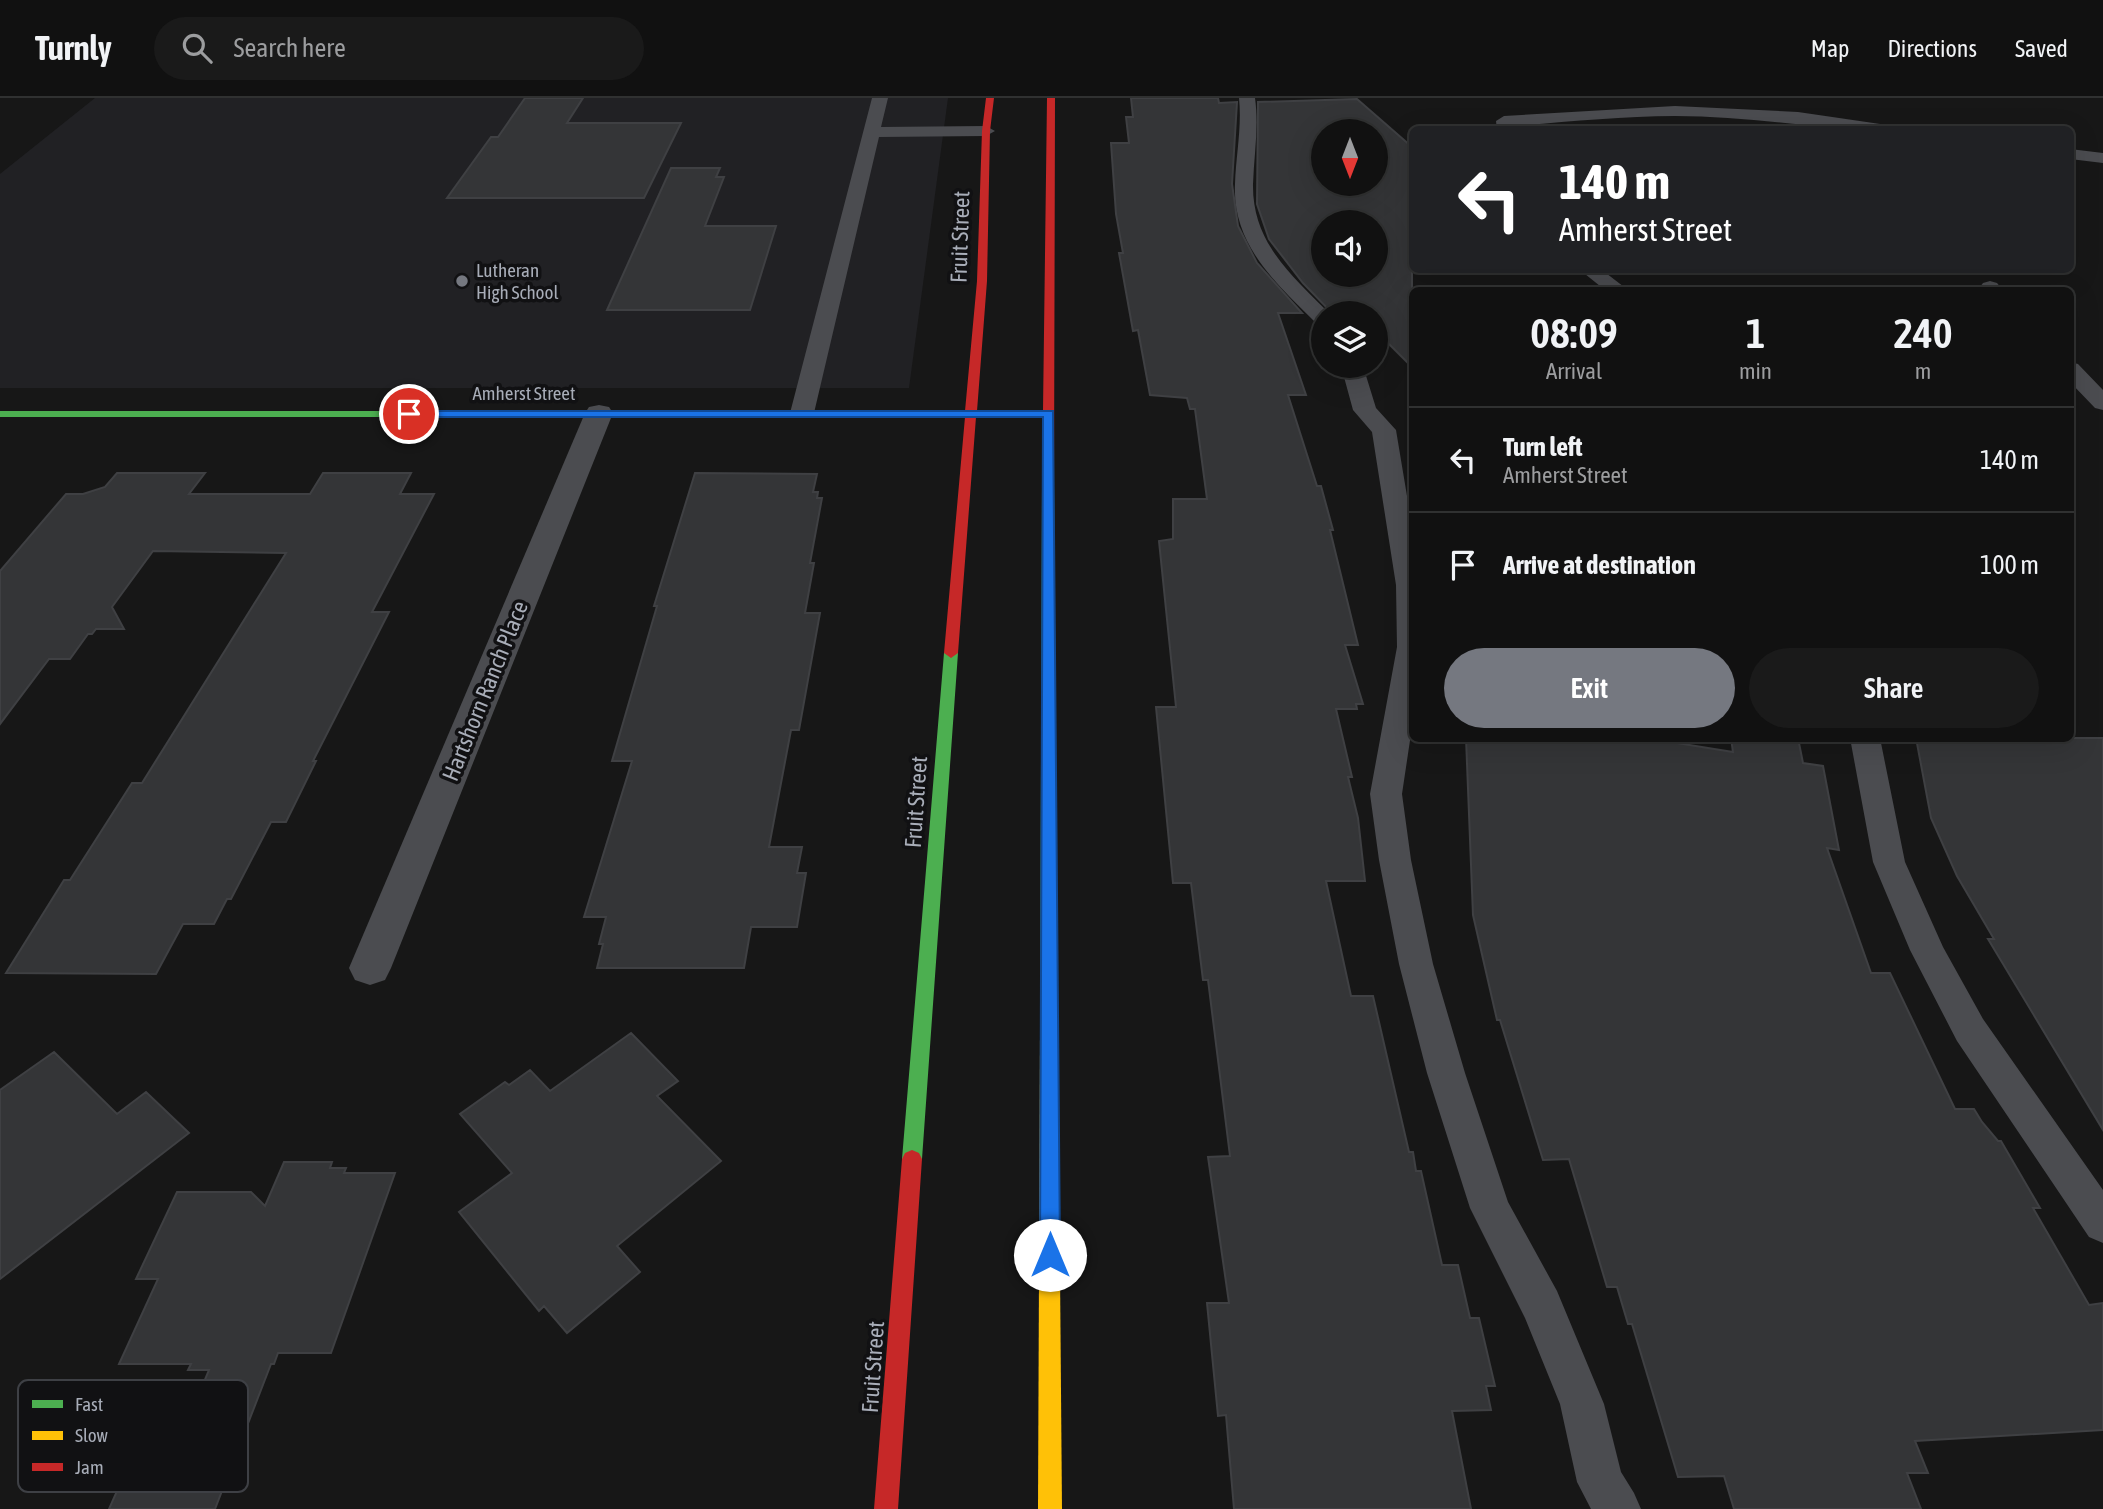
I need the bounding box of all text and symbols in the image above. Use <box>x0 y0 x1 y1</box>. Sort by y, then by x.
search box <box>154 17 644 80</box>
text: Turnly <box>35 29 112 67</box>
icon: search <box>178 29 216 67</box>
text: Search here <box>234 33 346 63</box>
text: Map <box>1811 35 1849 62</box>
text: Directions <box>1887 35 1977 62</box>
text: Saved <box>2015 35 2068 62</box>
north arrow <box>1311 119 1388 196</box>
map controls <box>1311 119 1388 378</box>
text: 140 m <box>1559 153 1670 209</box>
icon: left <box>1444 154 1535 245</box>
street label: Fruit Street <box>945 190 975 284</box>
button: sound <box>1311 210 1388 287</box>
text: Amherst Street <box>1559 211 1732 248</box>
place label: Lutheran High School <box>476 259 559 303</box>
marker: Lutheran High School <box>454 273 470 289</box>
button: layers <box>1311 301 1388 378</box>
text: 08:09 <box>1530 309 1618 357</box>
text: 1 <box>1746 309 1765 357</box>
text: 240 <box>1893 309 1953 357</box>
text: Arrival <box>1546 358 1602 384</box>
text: min <box>1739 358 1772 384</box>
text: m <box>1915 358 1931 384</box>
street label: Amherst Street <box>473 382 575 404</box>
pin <box>379 384 439 444</box>
icon: arrive <box>390 395 428 433</box>
text: Turn left <box>1503 432 1583 462</box>
icon: left <box>1444 441 1482 479</box>
text: 140 m <box>1980 445 2039 475</box>
text: Amherst Street <box>1503 462 1628 488</box>
icon: arrive <box>1444 546 1482 584</box>
text: Arrive at destination <box>1503 550 1696 580</box>
text: 100 m <box>1980 550 2039 580</box>
street label: Hartshorn Ranch Place <box>437 597 533 785</box>
button: Exit <box>1444 648 1735 728</box>
button: Share <box>1749 648 2039 728</box>
street label: Fruit Street <box>900 755 932 849</box>
position arrow <box>1013 1218 1087 1292</box>
street label: Fruit Street <box>857 1320 889 1414</box>
legend <box>18 1380 248 1492</box>
text: Fast <box>75 1393 103 1415</box>
text: Slow <box>75 1424 109 1446</box>
text: Jam <box>75 1456 104 1478</box>

